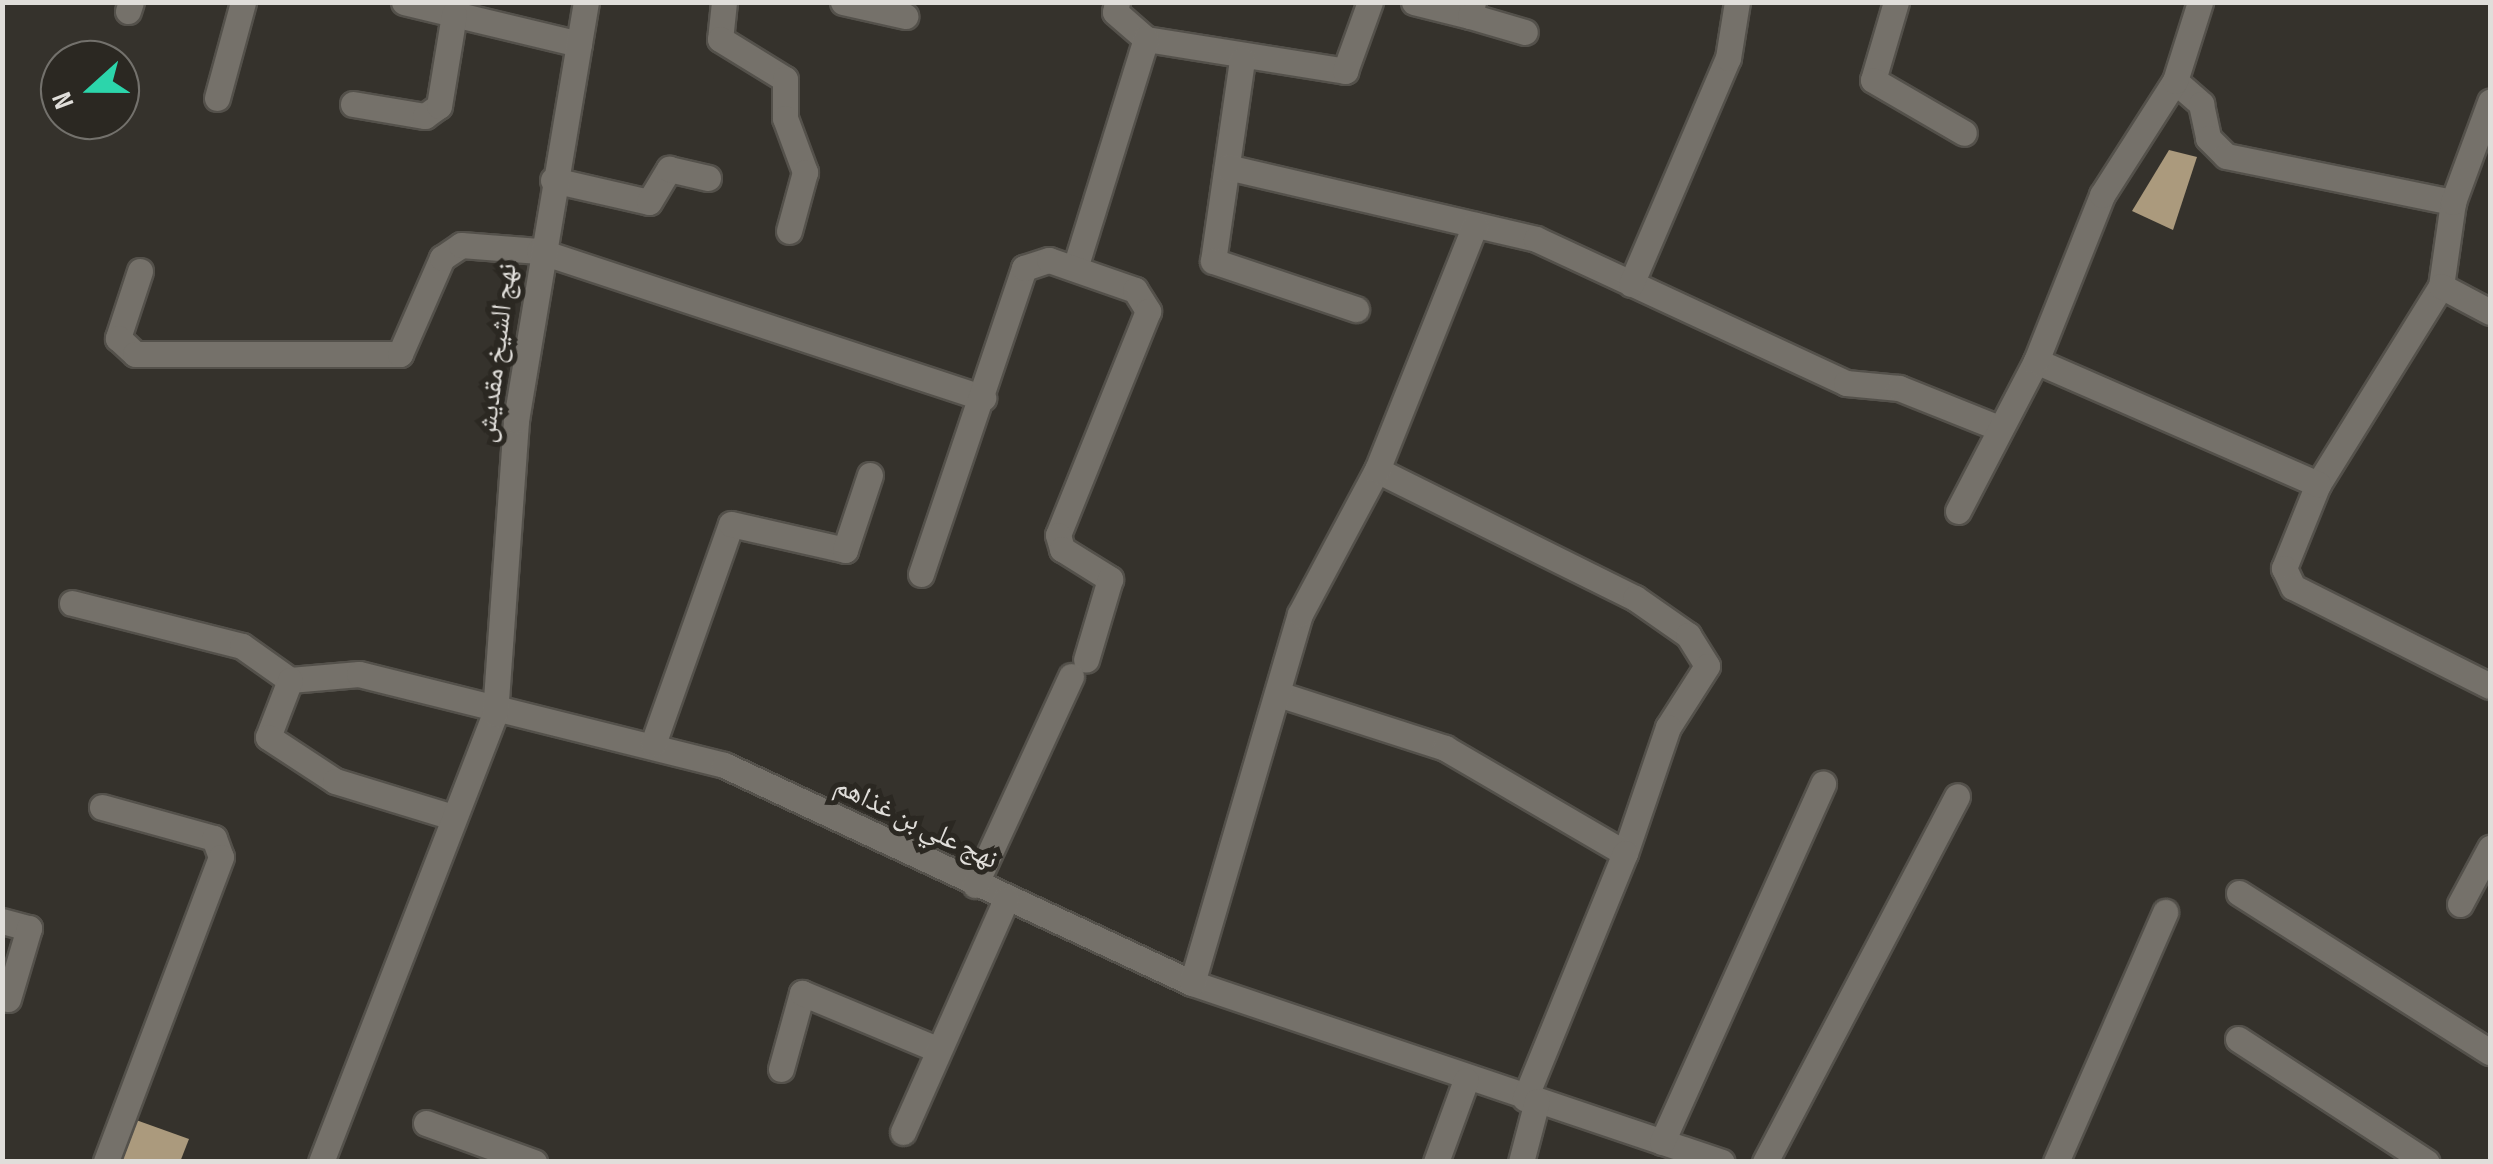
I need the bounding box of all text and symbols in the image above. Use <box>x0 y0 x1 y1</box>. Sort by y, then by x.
north arrow <box>40 40 140 140</box>
text: N <box>45 87 81 113</box>
street label: نهج الشيخ مقديش <box>469 261 525 445</box>
street label: نهج علي بن غذاهم <box>829 769 1003 877</box>

